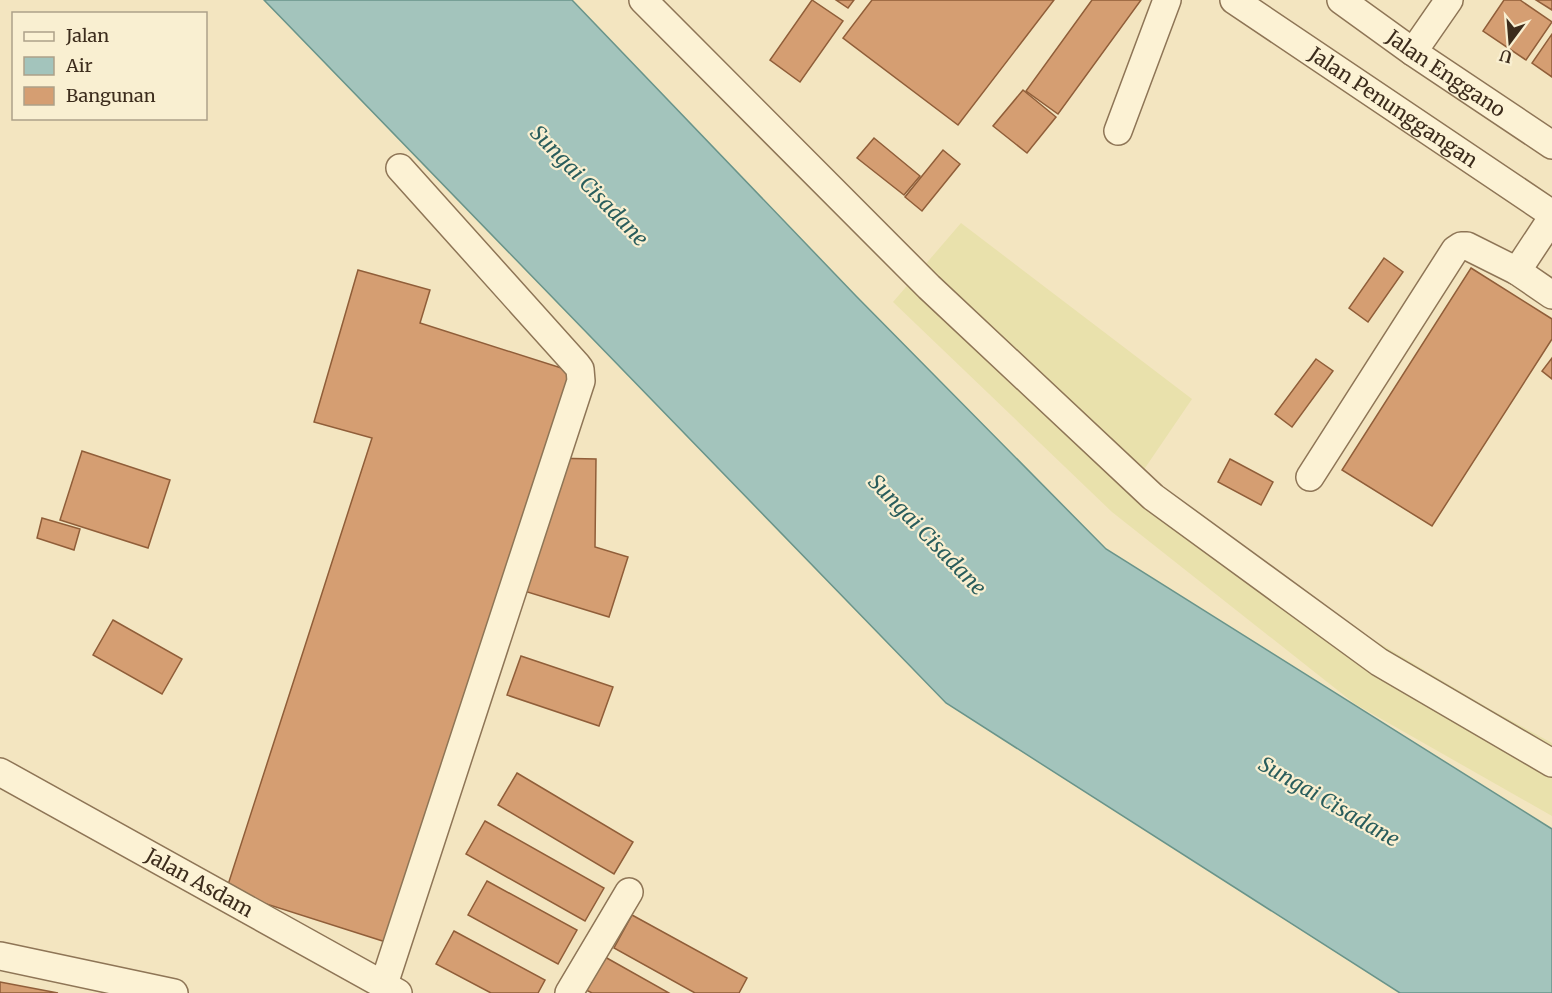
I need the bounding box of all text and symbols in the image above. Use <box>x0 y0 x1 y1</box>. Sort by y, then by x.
legend <box>12 12 207 120</box>
north arrow <box>1480 12 1540 72</box>
street label: Jalan Enggano <box>1381 23 1511 122</box>
text: Jalan <box>65 24 109 47</box>
street label: Jalan Penunggangan <box>1304 41 1483 172</box>
text: U <box>1497 45 1514 68</box>
text: Air <box>65 54 93 77</box>
text: Bangunan <box>66 84 156 107</box>
water label: Sungai Cisadane <box>525 119 654 252</box>
water label: Sungai Cisadane <box>863 468 992 601</box>
water label: Sungai Cisadane <box>1254 750 1404 853</box>
street label: Jalan Asdam <box>140 842 258 922</box>

